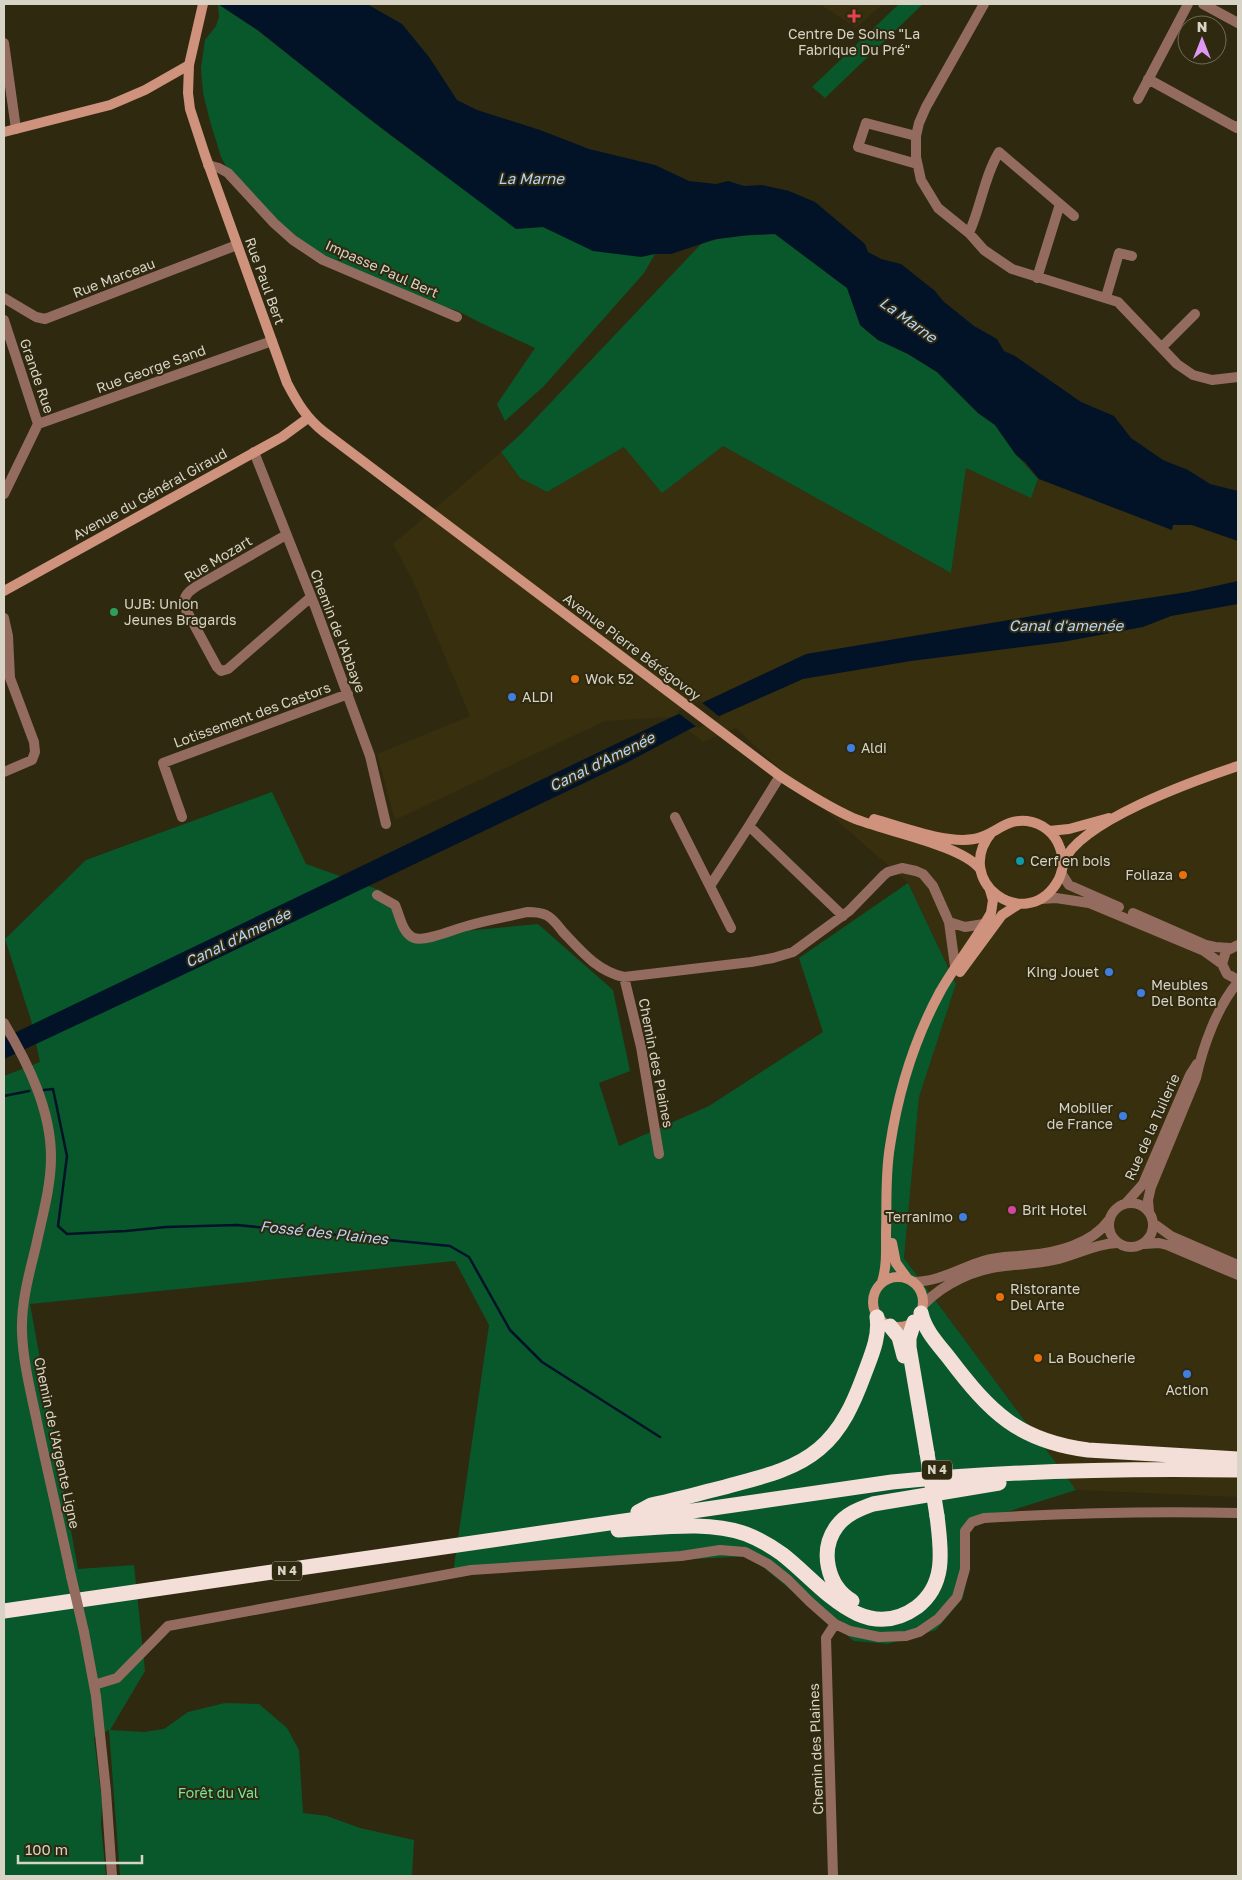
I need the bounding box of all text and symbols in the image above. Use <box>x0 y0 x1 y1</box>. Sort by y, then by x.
marker: Centre De Soins "La Fabrique Du Pré" <box>847 9 861 23</box>
north arrow <box>1177 15 1227 65</box>
text: N <box>1197 18 1207 35</box>
place label: Centre De Soins "La Fabrique Du Pré" <box>788 25 920 58</box>
water label: La Marne <box>498 169 565 187</box>
street label: Rue Paul Bert <box>242 235 289 327</box>
street label: Impasse Paul Bert <box>323 236 441 301</box>
street label: Rue Marceau <box>70 254 157 301</box>
water label: La Marne <box>877 292 942 347</box>
street label: Grande Rue <box>17 336 58 415</box>
street label: Rue George Sand <box>94 341 208 396</box>
street label: Avenue du Général Giraud <box>70 444 230 543</box>
street label: Rue Mozart <box>181 532 255 585</box>
street label: Chemin de l'Abbaye <box>307 567 370 695</box>
street label: Avenue Pierre Bérégovoy <box>560 589 704 704</box>
place label: UJB: Union Jeunes Bragards <box>124 595 237 628</box>
marker: UJB: Union Jeunes Bragards <box>108 606 120 618</box>
water label: Canal d'amenée <box>1009 616 1125 634</box>
place label: Wok 52 <box>585 670 634 687</box>
marker: Wok 52 <box>569 673 581 685</box>
street label: Lotissement des Castors <box>171 678 333 751</box>
place label: ALDI <box>522 688 554 705</box>
marker: ALDI <box>506 691 518 703</box>
water label: Canal d'Amenée <box>546 727 658 794</box>
place label: Aldi <box>861 739 887 756</box>
marker: Aldi <box>845 742 857 754</box>
place label: Cerf en bois <box>1030 852 1110 869</box>
marker: Cerf en bois <box>1014 855 1026 867</box>
place label: Foliaza <box>1125 866 1173 883</box>
marker: Foliaza <box>1177 869 1189 881</box>
water label: Canal d'Amenée <box>182 903 294 970</box>
place label: King Jouet <box>1027 963 1099 980</box>
marker: King Jouet <box>1103 966 1115 978</box>
place label: Meubles Del Bonta <box>1151 976 1217 1009</box>
marker: Meubles Del Bonta <box>1135 987 1147 999</box>
street label: Chemin des Plaines <box>636 997 677 1129</box>
street label: Rue de la Tuilerie <box>1120 1071 1183 1183</box>
place label: Mobilier de France <box>1047 1099 1114 1132</box>
marker: Mobilier de France <box>1117 1110 1129 1122</box>
place label: Brit Hotel <box>1022 1201 1087 1218</box>
marker: Brit Hotel <box>1006 1204 1018 1216</box>
place label: Terranimo <box>886 1208 953 1225</box>
marker: Terranimo <box>957 1211 969 1223</box>
water label: Fossé des Plaines <box>259 1216 390 1248</box>
place label: Ristorante Del Arte <box>1010 1280 1080 1313</box>
marker: Ristorante Del Arte <box>994 1291 1006 1303</box>
place label: La Boucherie <box>1048 1349 1135 1366</box>
marker: La Boucherie <box>1032 1352 1044 1364</box>
street label: Chemin de l'Argente Ligne <box>31 1356 84 1530</box>
marker: Action <box>1181 1368 1193 1380</box>
place label: Action <box>1165 1381 1209 1398</box>
road number: N 4 <box>922 1460 952 1480</box>
road number: N 4 <box>272 1562 302 1580</box>
street label: Chemin des Plaines <box>805 1683 826 1815</box>
park label: Forêt du Val <box>178 1784 258 1801</box>
scale bar <box>18 1832 141 1864</box>
text: 100 m <box>25 1840 68 1858</box>

